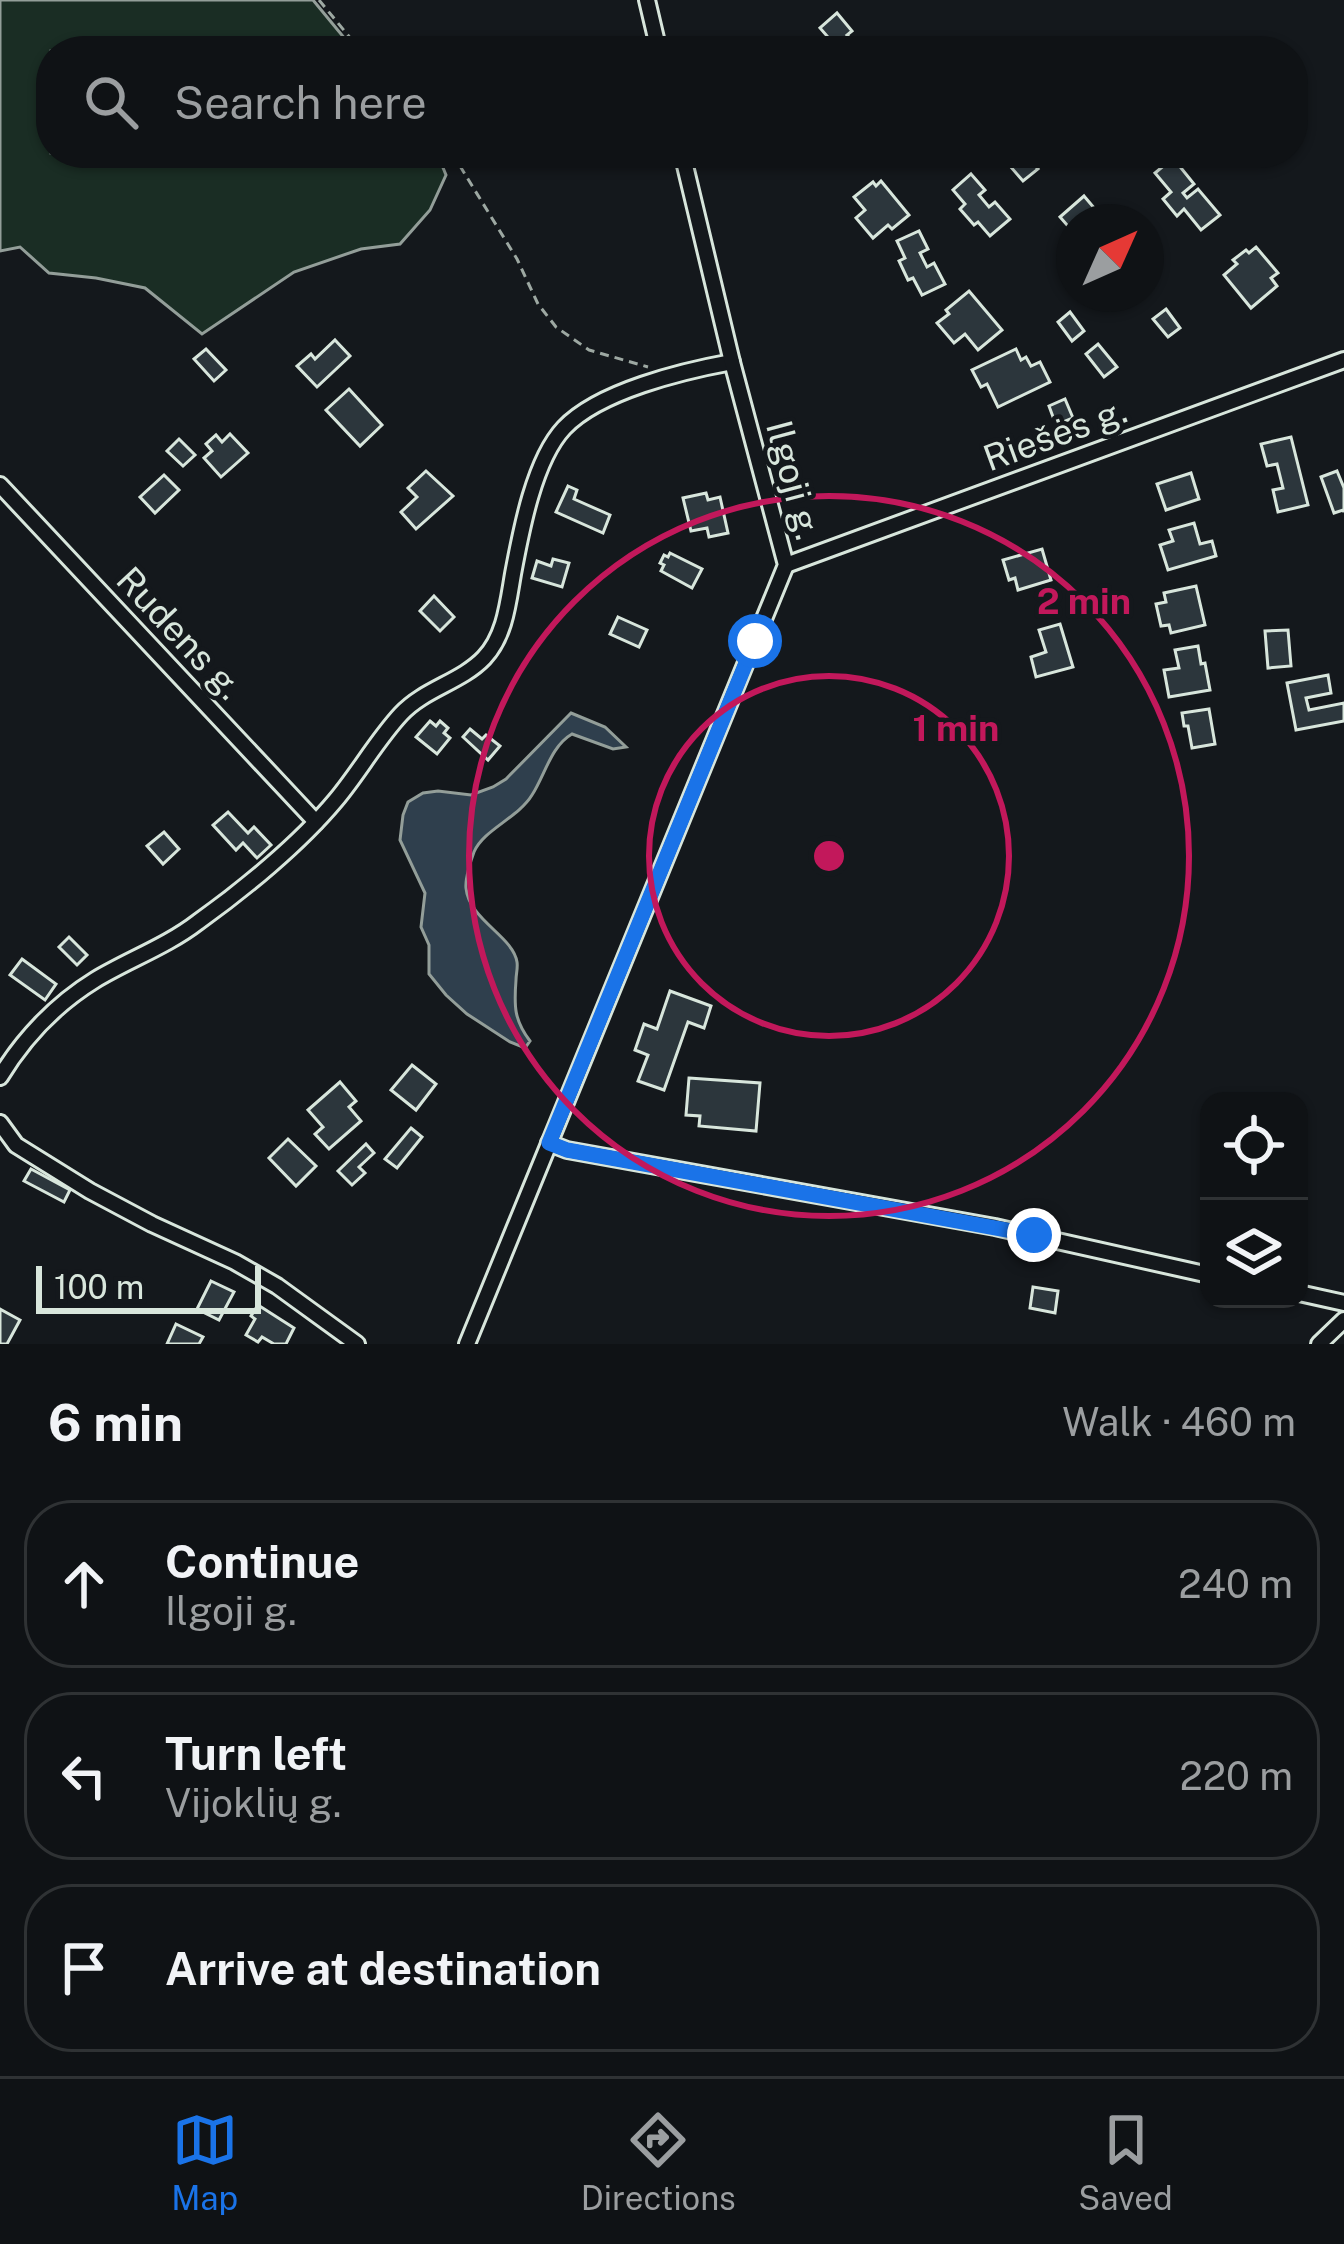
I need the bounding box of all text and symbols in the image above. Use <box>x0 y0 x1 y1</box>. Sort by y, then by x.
search box <box>36 36 1308 168</box>
icon: search <box>78 69 144 135</box>
text: Search here <box>174 76 427 129</box>
north arrow <box>1056 204 1164 312</box>
street label: Riešės g. <box>978 389 1132 479</box>
street label: Ilgoji g. <box>758 416 830 544</box>
street label: Rudens g. <box>108 558 252 708</box>
text: 2 min <box>1037 580 1131 622</box>
route start <box>728 614 782 668</box>
text: 1 min <box>913 707 999 749</box>
centre of rings <box>808 835 850 877</box>
map controls <box>1200 1092 1308 1308</box>
button: locate <box>1200 1092 1308 1200</box>
button: layers <box>1200 1200 1308 1308</box>
route end <box>1007 1208 1061 1262</box>
scale bar <box>36 1260 261 1313</box>
text: 100 m <box>54 1268 144 1306</box>
text: 6 min <box>48 1393 183 1452</box>
text: Walk · 460 m <box>1062 1399 1296 1445</box>
text: Continue <box>165 1535 359 1588</box>
icon: ahead <box>51 1551 117 1617</box>
text: 240 m <box>1178 1561 1293 1607</box>
text: Ilgoji g. <box>165 1588 297 1634</box>
text: Turn left <box>165 1727 347 1780</box>
icon: left <box>51 1743 117 1809</box>
text: 220 m <box>1179 1753 1293 1799</box>
text: Vijoklių g. <box>165 1780 342 1826</box>
icon: arrive <box>51 1935 117 2001</box>
text: Arrive at destination <box>165 1942 601 1995</box>
tab: Map <box>171 2107 238 2217</box>
tab: Directions <box>581 2107 736 2217</box>
tab: Saved <box>1078 2107 1173 2217</box>

